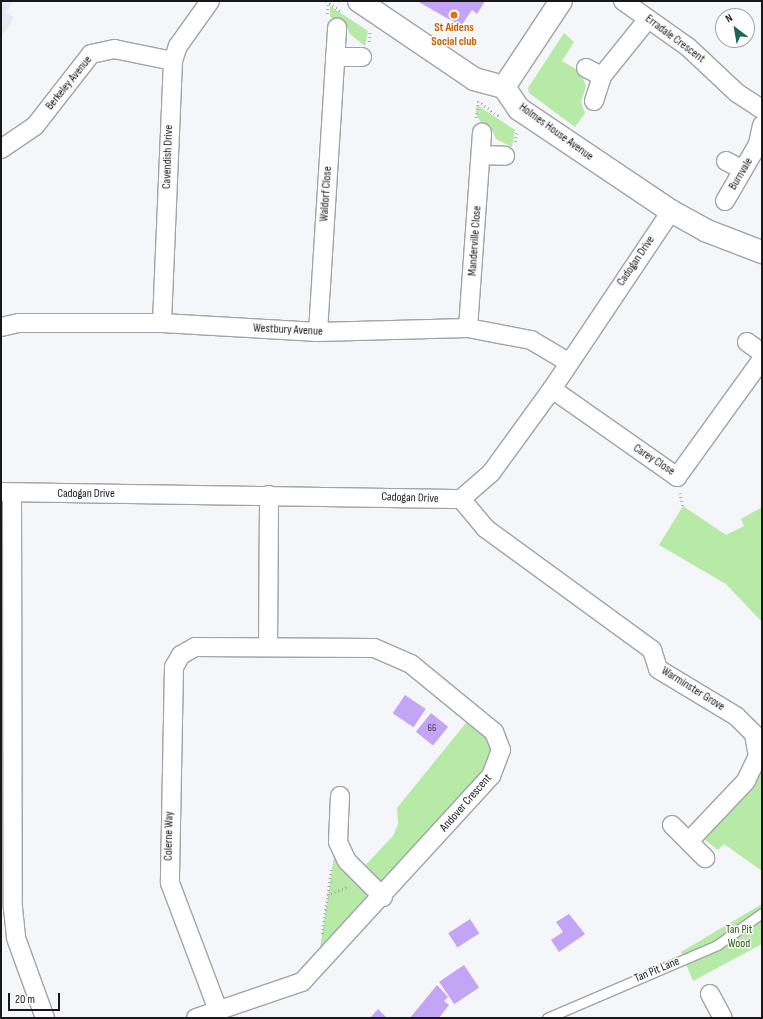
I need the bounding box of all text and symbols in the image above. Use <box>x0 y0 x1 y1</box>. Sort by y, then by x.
north arrow <box>715 8 755 48</box>
marker: St Aidens Social club <box>449 10 459 20</box>
text: N <box>723 11 735 25</box>
street label: Erradale Crescent <box>642 12 708 66</box>
place label: St Aidens Social club <box>431 21 477 49</box>
street label: Berkeley Avenue <box>43 53 95 113</box>
street label: Holmes House Avenue <box>516 100 596 164</box>
street label: Cavendish Drive <box>160 125 176 189</box>
street label: Burnvale <box>726 155 756 193</box>
street label: Waldorf Close <box>317 166 335 222</box>
street label: Manderville Close <box>465 205 485 277</box>
street label: Cadogan Drive <box>614 233 658 289</box>
street label: Westbury Avenue <box>253 321 323 339</box>
street label: Carey Close <box>630 441 678 479</box>
street label: Cadogan Drive <box>57 487 115 501</box>
street label: Cadogan Drive <box>381 490 439 506</box>
street label: Warminster Grove <box>659 664 727 714</box>
house number: 66 <box>428 723 436 735</box>
street label: Andover Crescent <box>437 771 495 835</box>
street label: Colerne Way <box>161 811 177 861</box>
park label: Tan Pit Wood <box>726 923 752 951</box>
street label: Tan Pit Lane <box>632 954 682 986</box>
scale bar <box>10 985 62 1011</box>
text: 20 m <box>15 992 35 1007</box>

